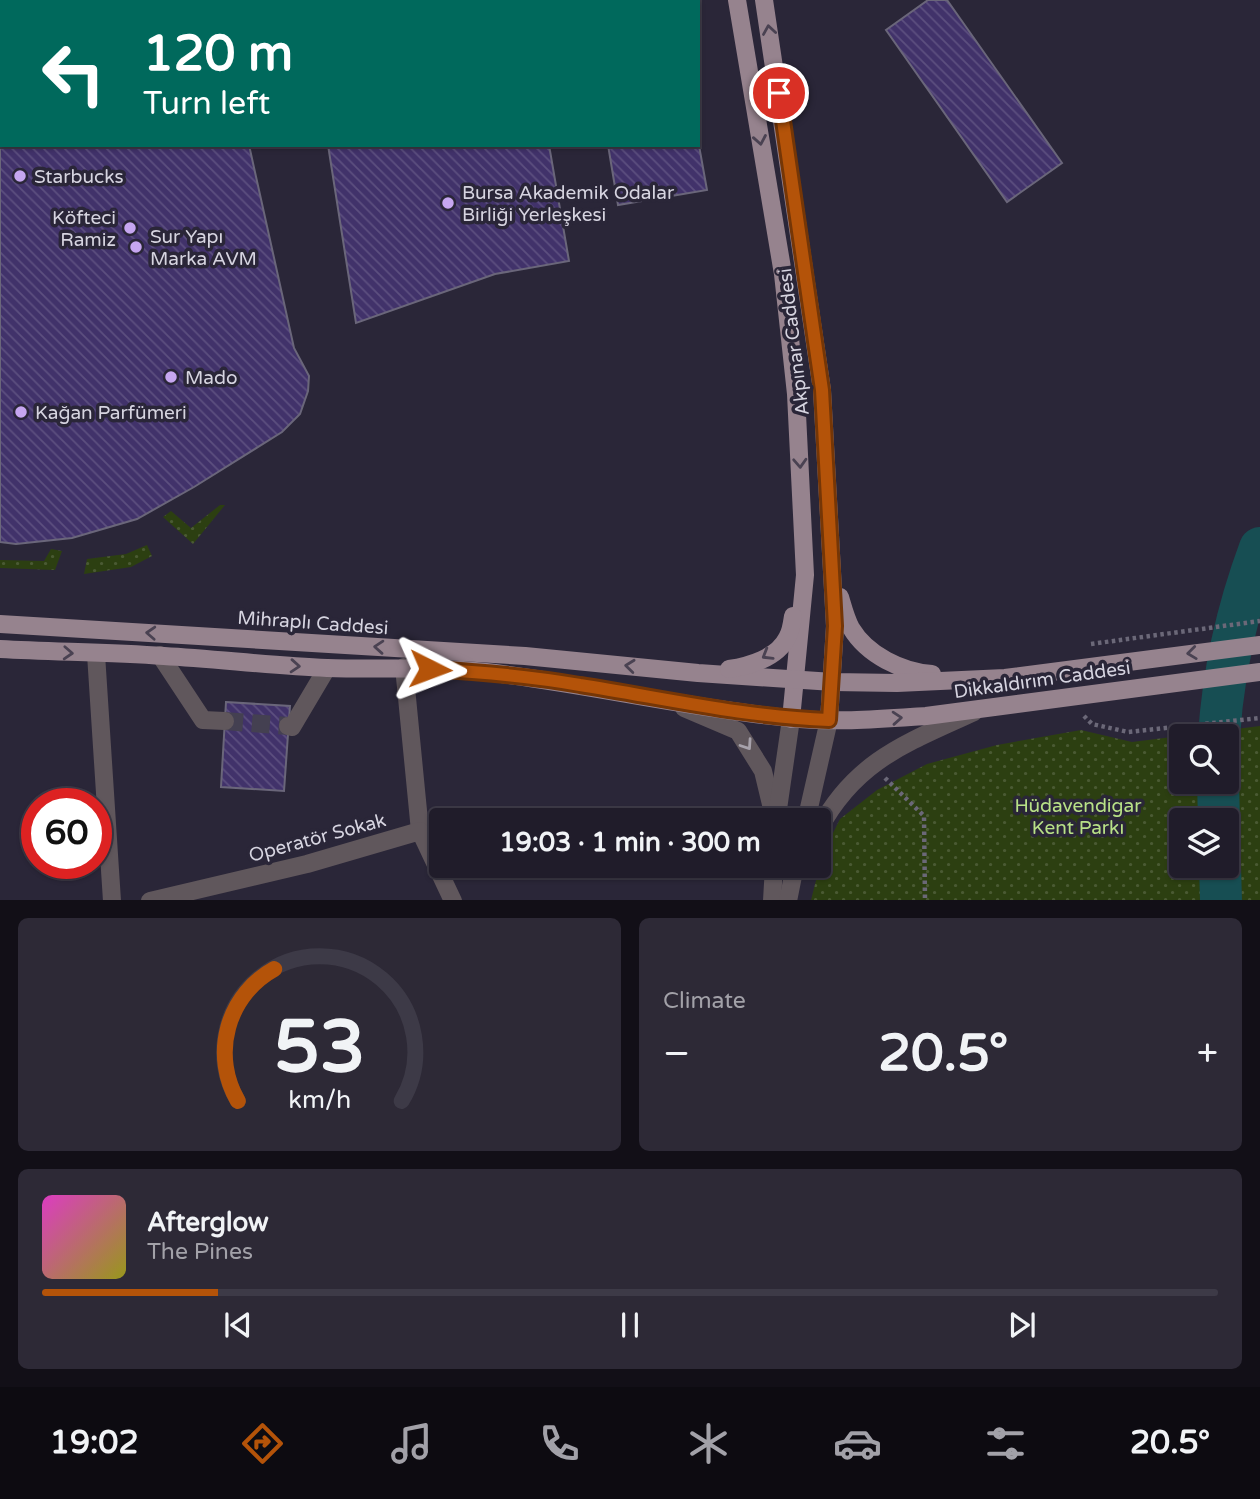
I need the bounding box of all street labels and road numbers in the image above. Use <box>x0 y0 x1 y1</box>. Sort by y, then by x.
street label: Akpınar Caddesi <box>774 267 814 417</box>
street label: Mihraplı Caddesi <box>237 607 389 639</box>
street label: Dikkaldırım Caddesi <box>952 657 1132 703</box>
street label: Operatör Sokak <box>246 809 388 867</box>

